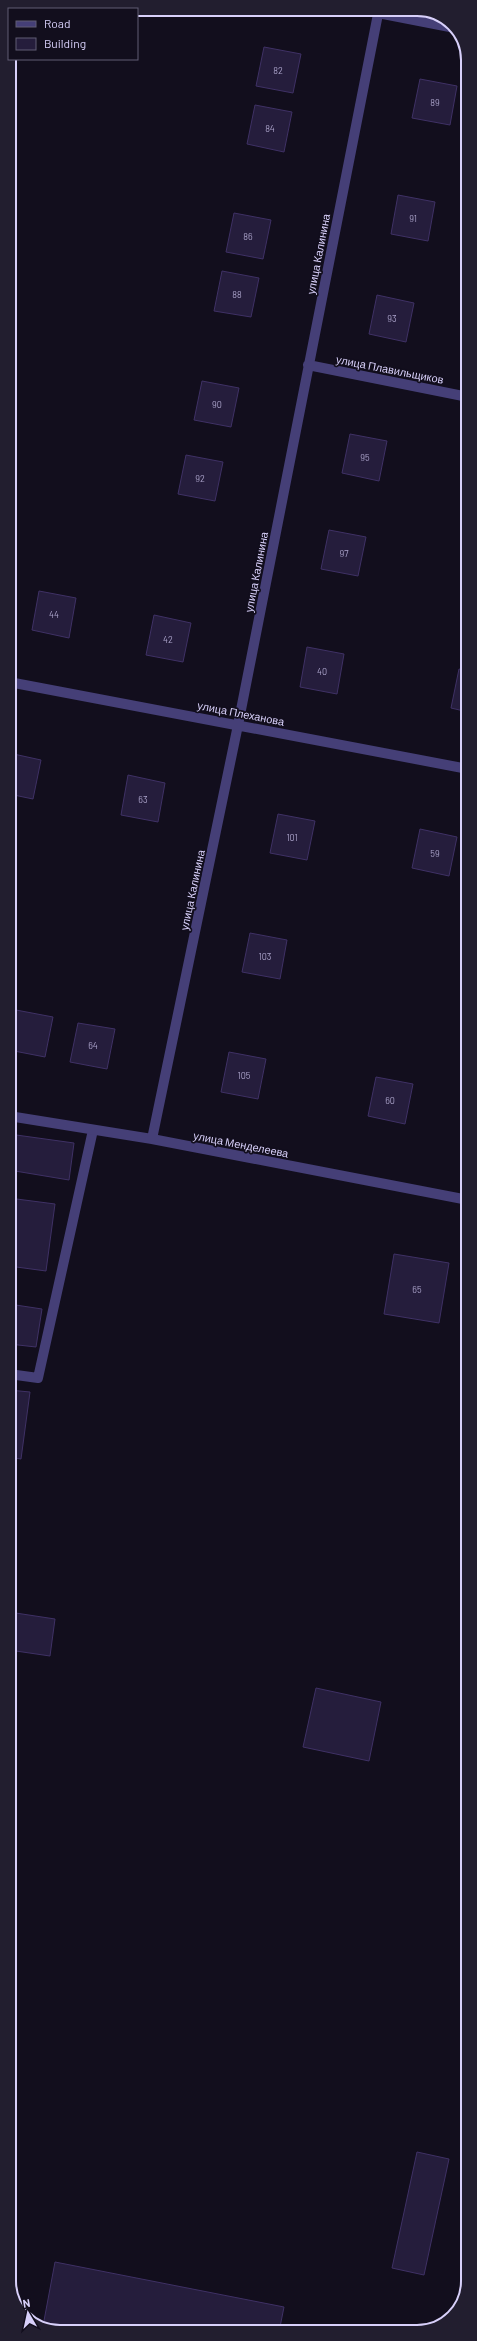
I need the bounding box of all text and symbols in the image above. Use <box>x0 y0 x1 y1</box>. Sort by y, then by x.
legend <box>8 8 138 60</box>
text: Road <box>44 16 71 30</box>
text: Building <box>44 36 86 50</box>
house number: 82 <box>273 65 283 76</box>
house number: 89 <box>430 97 440 108</box>
house number: 84 <box>265 123 275 134</box>
street label: улица Калинина <box>304 212 332 295</box>
house number: 91 <box>409 213 417 224</box>
house number: 86 <box>243 231 253 242</box>
house number: 88 <box>232 289 242 300</box>
house number: 93 <box>387 313 397 324</box>
street label: улица Плавильщиков <box>335 352 445 386</box>
house number: 90 <box>212 399 222 410</box>
house number: 95 <box>360 452 370 463</box>
house number: 92 <box>195 473 205 484</box>
street label: улица Калинина <box>242 530 270 613</box>
house number: 97 <box>340 548 349 559</box>
house number: 44 <box>49 609 59 620</box>
house number: 42 <box>163 634 173 645</box>
house number: 40 <box>317 666 327 677</box>
street label: улица Плеханова <box>196 698 286 728</box>
house number: 63 <box>138 794 148 805</box>
house number: 101 <box>286 832 298 843</box>
street label: улица Калинина <box>177 848 207 931</box>
house number: 59 <box>430 848 440 859</box>
house number: 103 <box>259 951 272 962</box>
house number: 64 <box>88 1040 98 1051</box>
house number: 105 <box>238 1070 251 1081</box>
house number: 60 <box>385 1095 395 1106</box>
street label: улица Менделеева <box>192 1128 291 1160</box>
house number: 65 <box>412 1284 422 1295</box>
north arrow <box>8 2293 48 2333</box>
text: N <box>22 2296 31 2310</box>

